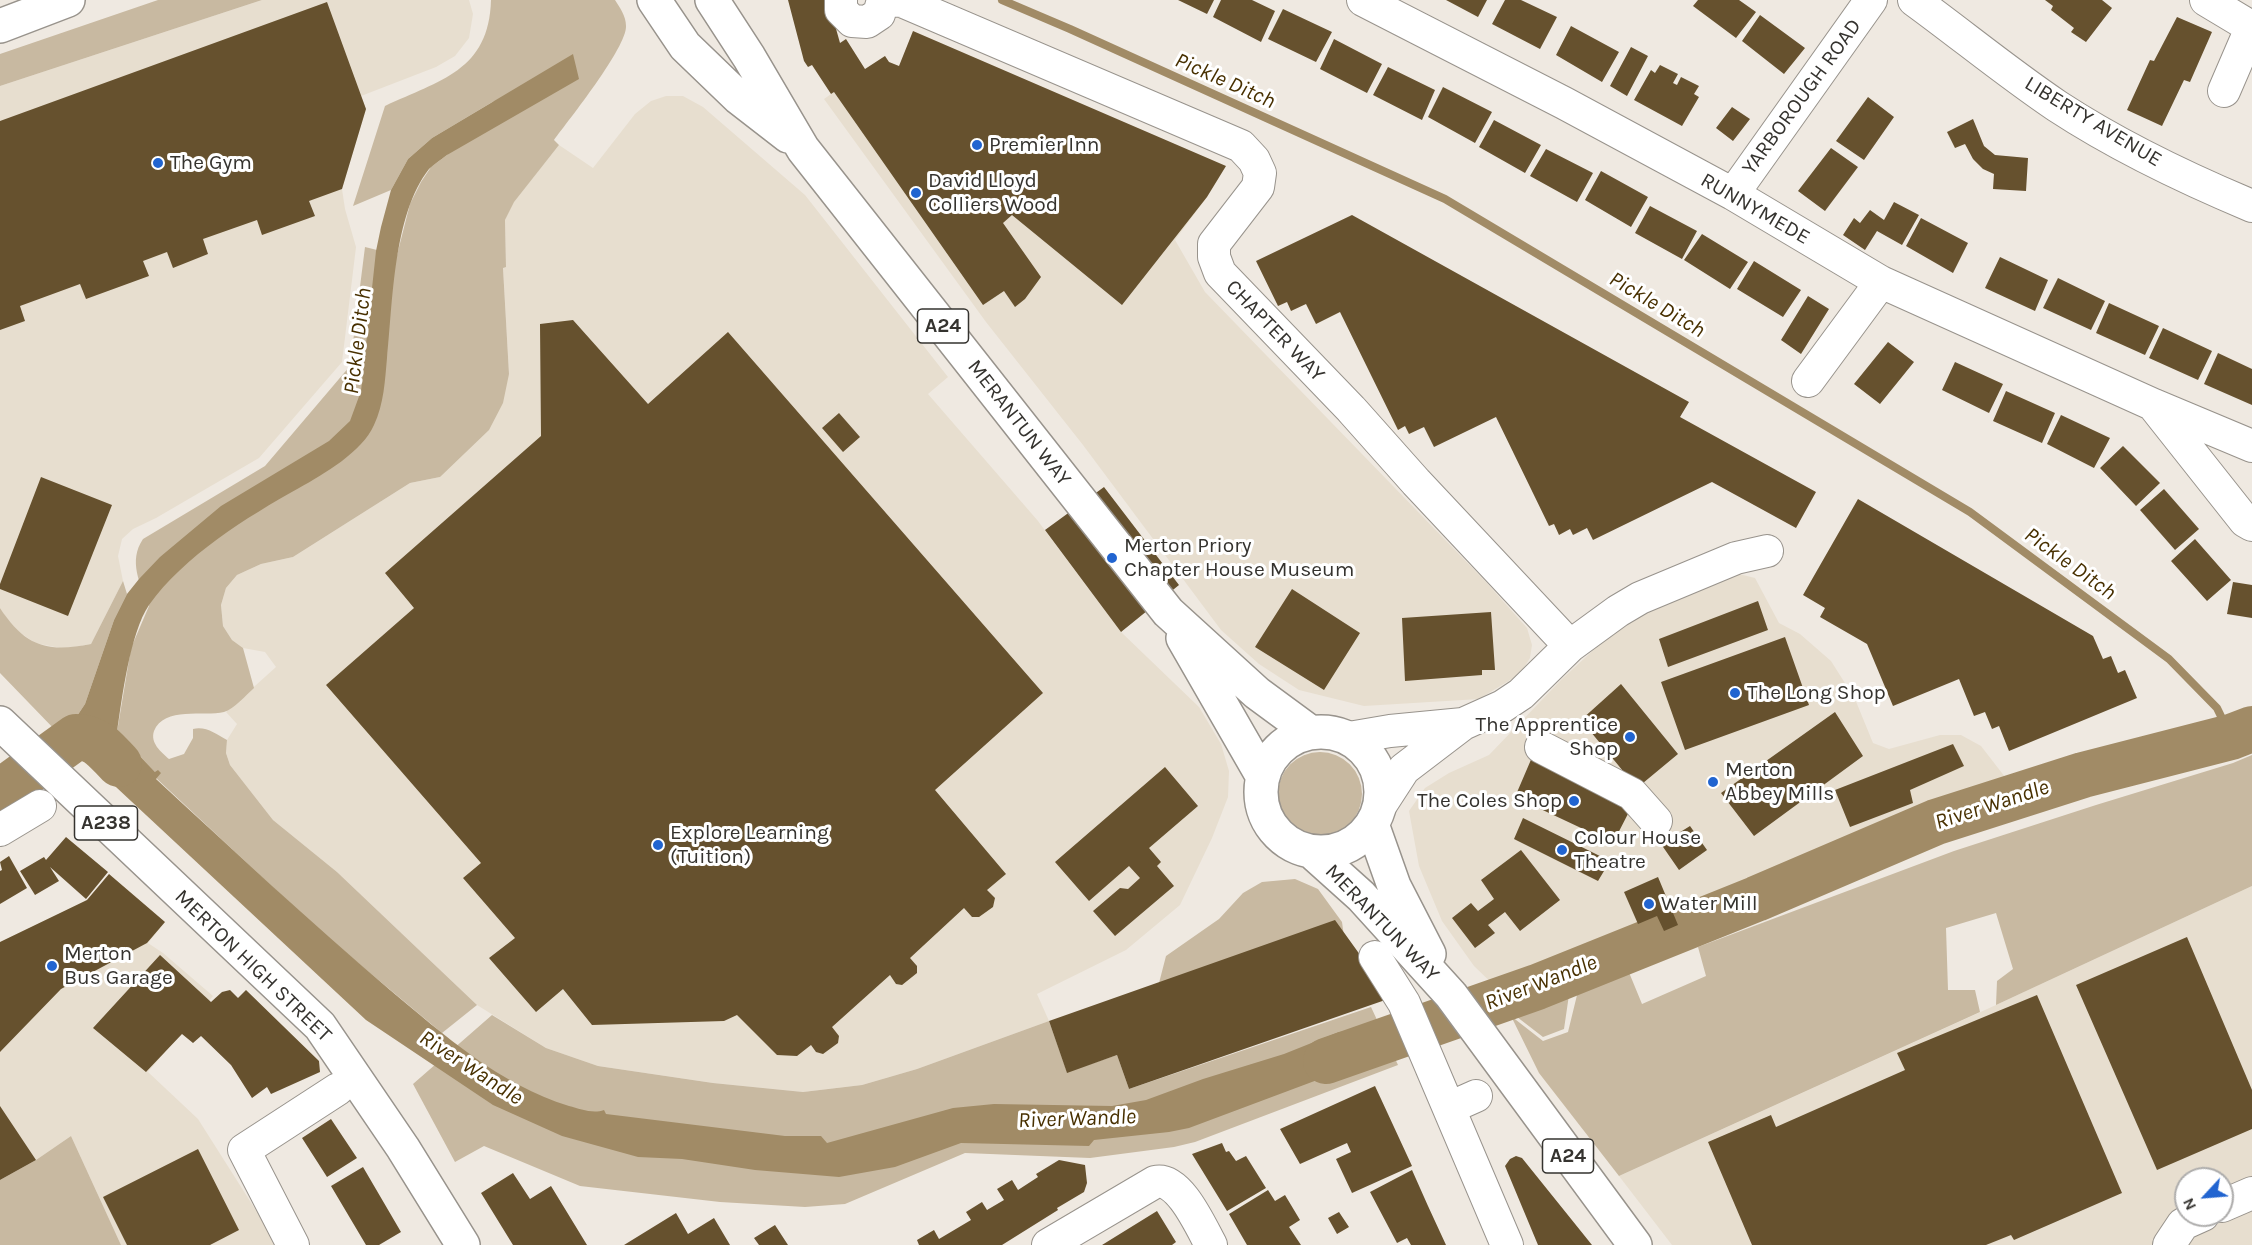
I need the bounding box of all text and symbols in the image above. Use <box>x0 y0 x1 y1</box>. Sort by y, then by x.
street label: YARBOROUGH ROAD <box>1737 14 1867 180</box>
water label: Pickle Ditch <box>1171 47 1279 115</box>
street label: LIBERTY AVENUE <box>2020 71 2166 173</box>
place label: Premier Inn <box>989 132 1099 158</box>
marker: Premier Inn <box>970 138 984 152</box>
place label: The Gym <box>170 150 252 176</box>
marker: The Gym <box>151 156 165 170</box>
place label: David Lloyd Colliers Wood <box>928 168 1058 218</box>
street label: RUNNYMEDE <box>1696 168 1814 250</box>
marker: David Lloyd Colliers Wood <box>909 186 923 200</box>
water label: Pickle Ditch <box>1604 266 1710 344</box>
street label: CHAPTER WAY <box>1220 275 1330 387</box>
water label: Pickle Ditch <box>338 286 378 396</box>
road number: A24 <box>918 309 968 343</box>
street label: MERANTUN WAY <box>962 355 1076 491</box>
water label: Pickle Ditch <box>2019 522 2121 606</box>
place label: Merton Priory Chapter House Museum <box>1124 533 1354 583</box>
marker: Merton Priory Chapter House Museum <box>1105 551 1119 565</box>
place label: The Long Shop <box>1747 680 1886 706</box>
marker: The Long Shop <box>1728 686 1742 700</box>
place label: The Apprentice Shop <box>1476 712 1618 762</box>
marker: The Apprentice Shop <box>1623 730 1637 744</box>
place label: Merton Abbey Mills <box>1725 757 1834 807</box>
water label: River Wandle <box>1932 774 2052 836</box>
marker: Merton Abbey Mills <box>1706 775 1720 789</box>
place label: The Coles Shop <box>1417 788 1562 814</box>
marker: The Coles Shop <box>1567 794 1581 808</box>
road number: A238 <box>74 806 138 840</box>
place label: Explore Learning (Tuition) <box>670 820 829 870</box>
place label: Colour House Theatre <box>1574 825 1701 875</box>
marker: Explore Learning (Tuition) <box>651 838 665 852</box>
marker: Colour House Theatre <box>1555 843 1569 857</box>
street label: MERANTUN WAY <box>1320 859 1444 987</box>
street label: MERTON HIGH STREET <box>169 885 337 1047</box>
place label: Water Mill <box>1661 891 1758 917</box>
marker: Water Mill <box>1642 897 1656 911</box>
place label: Merton Bus Garage <box>64 941 173 991</box>
water label: River Wandle <box>1481 950 1601 1016</box>
marker: Merton Bus Garage <box>45 959 59 973</box>
water label: River Wandle <box>414 1025 528 1111</box>
water label: River Wandle <box>1018 1104 1136 1134</box>
road number: A24 <box>1542 1139 1594 1173</box>
north arrow <box>2174 1167 2234 1227</box>
text: N <box>2178 1195 2200 1214</box>

